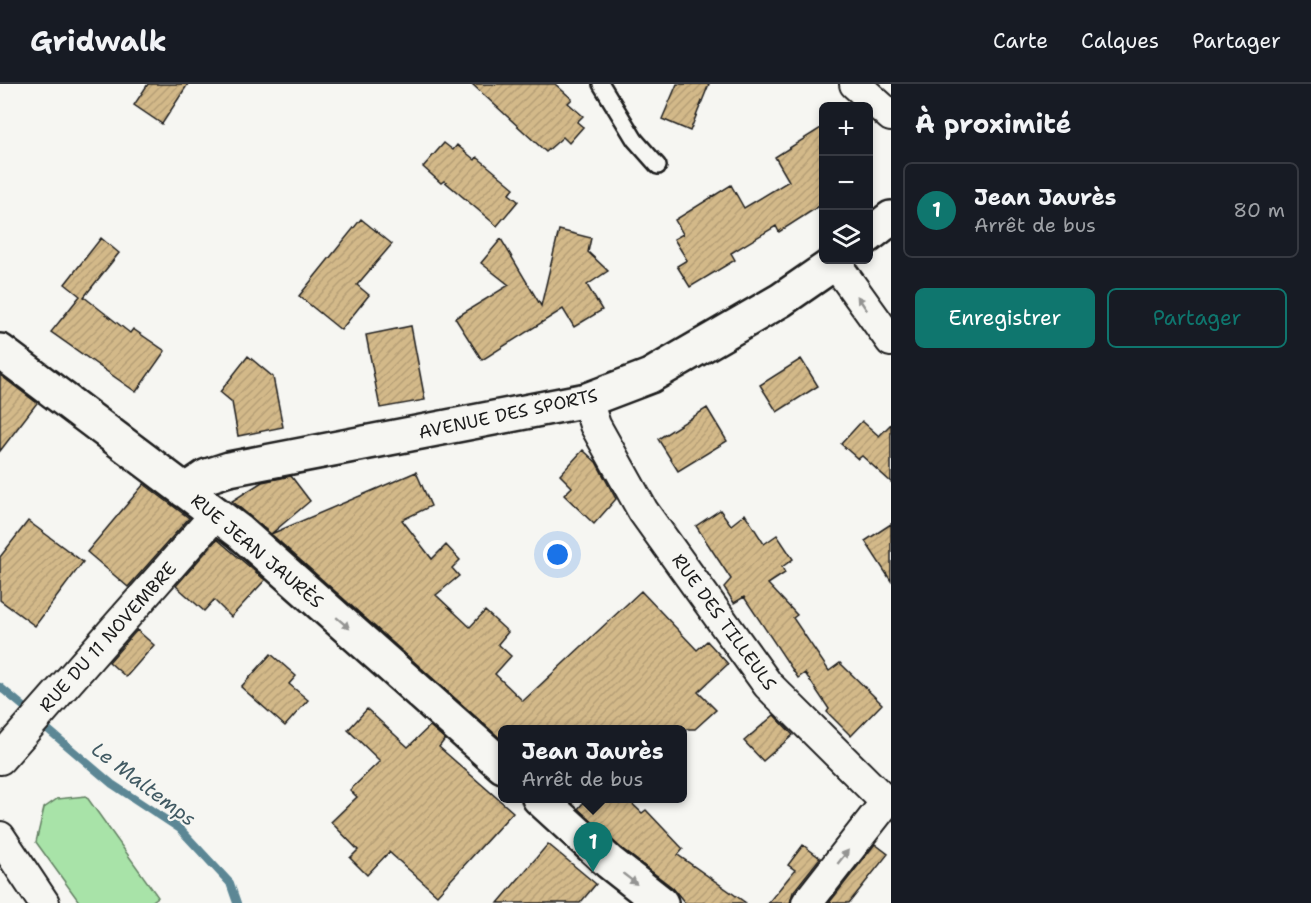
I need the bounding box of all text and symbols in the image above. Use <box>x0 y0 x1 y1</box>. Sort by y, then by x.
text: Gridwalk <box>30 22 167 60</box>
text: Carte <box>993 27 1048 55</box>
text: Calques <box>1081 27 1159 55</box>
text: Partager <box>1192 27 1281 55</box>
map controls <box>819 102 873 264</box>
button: + <box>819 102 873 156</box>
text: À proximité <box>915 106 1071 141</box>
button: − <box>819 156 873 210</box>
text: Jean Jaurès <box>974 183 1116 212</box>
text: 1 <box>932 197 941 223</box>
text: 80 m <box>1233 197 1285 223</box>
button: layers <box>819 210 873 264</box>
text: Arrêt de bus <box>974 212 1096 238</box>
button: Enregistrer <box>915 288 1095 348</box>
button: Partager <box>1107 288 1287 348</box>
one-way arrow <box>857 295 868 311</box>
street label: AVENUE DES SPORTS <box>416 383 600 445</box>
street label: RUE JEAN JAURÈS <box>186 489 328 613</box>
your location <box>543 540 572 569</box>
street label: RUE DES TILLEULS <box>666 549 782 695</box>
street label: RUE DU 11 NOVEMBRE <box>34 557 182 717</box>
one-way arrow <box>335 616 350 629</box>
popup <box>498 725 687 803</box>
water label: Le Maltemps <box>86 736 202 832</box>
text: Jean Jaurès <box>521 737 664 766</box>
text: Arrêt de bus <box>521 766 643 792</box>
pin: 1 <box>574 822 612 872</box>
one-way arrow <box>836 849 849 865</box>
one-way arrow <box>622 872 638 885</box>

